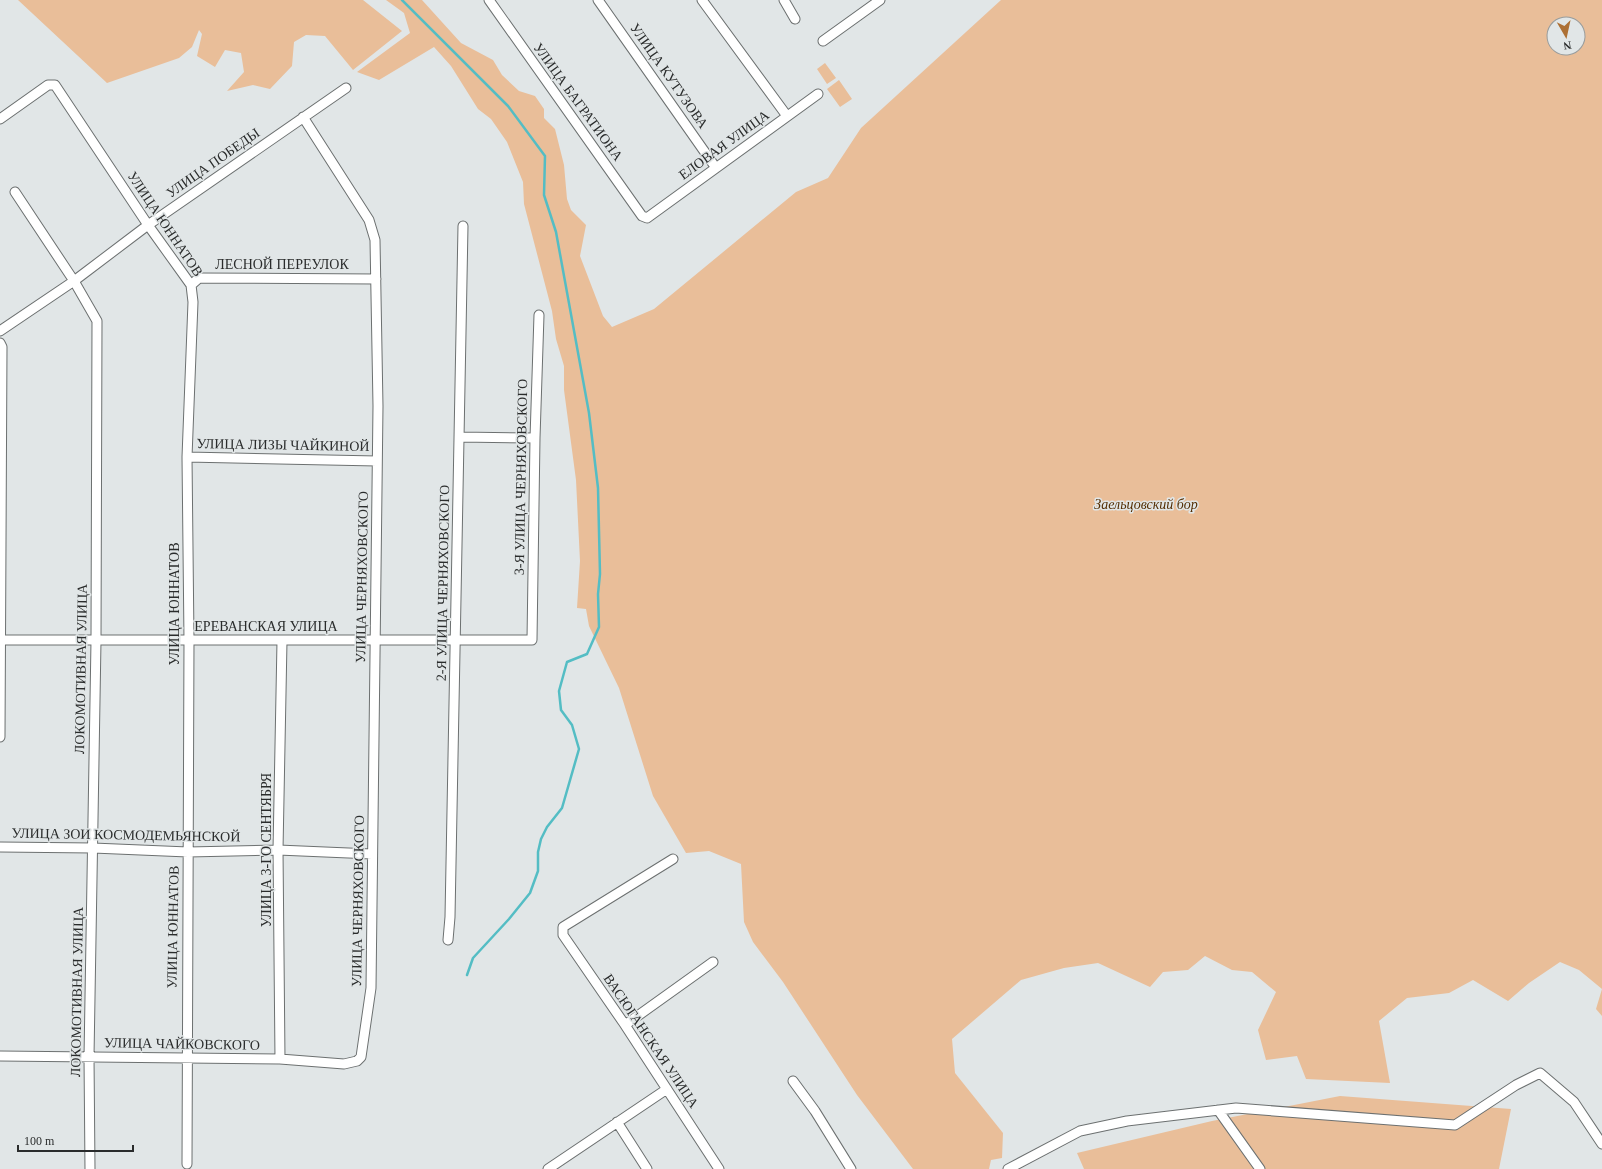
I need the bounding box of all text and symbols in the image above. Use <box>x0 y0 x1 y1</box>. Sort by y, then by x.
north arrow <box>1546 16 1586 56</box>
street label: УЛИЦА КУТУЗОВА <box>627 21 711 132</box>
text: N <box>1563 39 1572 52</box>
street label: УЛИЦА БАГРАТИОНА <box>530 40 626 164</box>
street label: ЕЛОВАЯ УЛИЦА <box>676 107 773 183</box>
street label: УЛИЦА ПОБЕДЫ <box>164 125 262 201</box>
street label: УЛИЦА ЮННАТОВ <box>124 169 206 279</box>
street label: ЛЕСНОЙ ПЕРЕУЛОК <box>215 256 349 272</box>
street label: 3-Я УЛИЦА ЧЕРНЯХОВСКОГО <box>512 379 530 575</box>
street label: УЛИЦА ЛИЗЫ ЧАЙКИНОЙ <box>196 435 370 454</box>
street label: 2-Я УЛИЦА ЧЕРНЯХОВСКОГО <box>434 485 452 681</box>
street label: УЛИЦА ЧЕРНЯХОВСКОГО <box>353 491 371 663</box>
park label: Заельцовский бор <box>1094 497 1198 512</box>
street label: УЛИЦА ЮННАТОВ <box>167 543 182 665</box>
street label: ЛОКОМОТИВНАЯ УЛИЦА <box>72 583 90 754</box>
street label: ЕРЕВАНСКАЯ УЛИЦА <box>194 619 339 634</box>
street label: УЛИЦА 3-ГО СЕНТЯБРЯ <box>259 773 274 927</box>
street label: УЛИЦА ЧЕРНЯХОВСКОГО <box>349 815 367 987</box>
street label: УЛИЦА ЗОИ КОСМОДЕМЬЯНСКОЙ <box>12 825 240 844</box>
street label: УЛИЦА ЮННАТОВ <box>164 865 182 989</box>
street label: ЛОКОМОТИВНАЯ УЛИЦА <box>68 906 86 1077</box>
street label: ВАСЮГАНСКАЯ УЛИЦА <box>601 971 702 1111</box>
street label: УЛИЦА ЧАЙКОВСКОГО <box>104 1034 260 1053</box>
scale bar <box>18 1127 133 1153</box>
text: 100 m <box>24 1134 55 1148</box>

